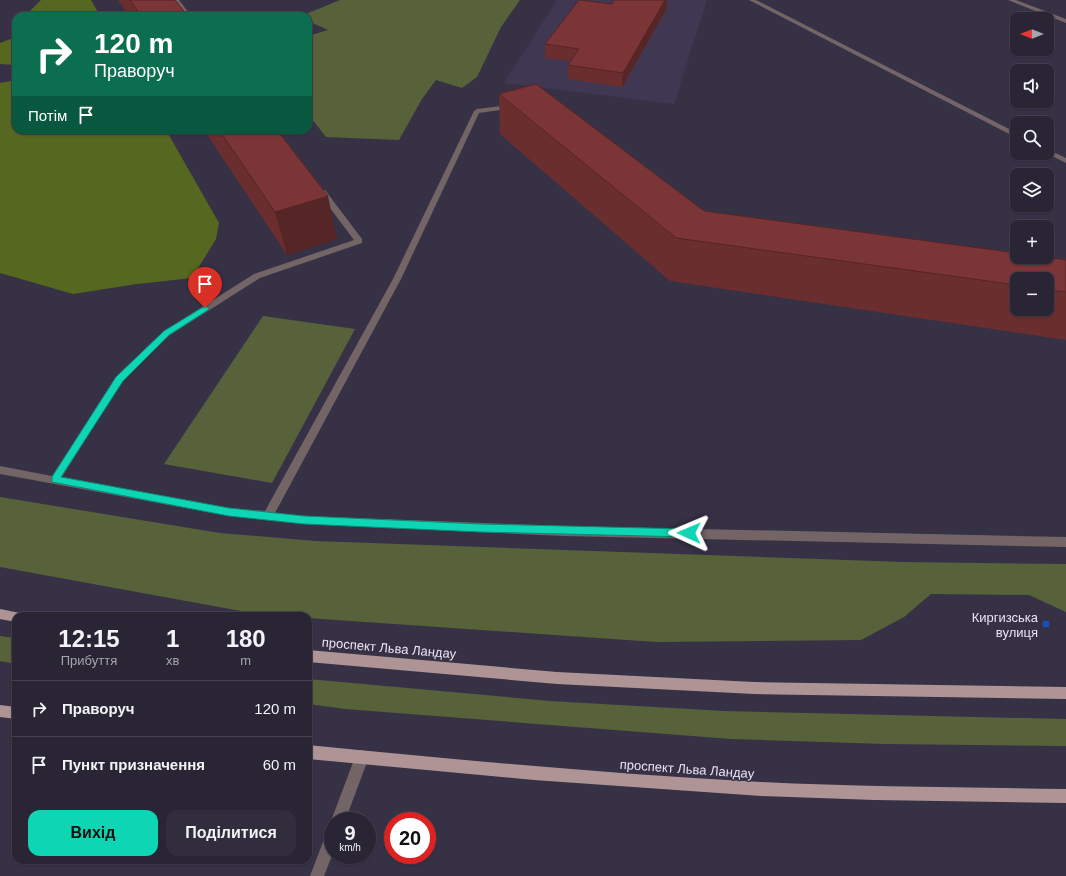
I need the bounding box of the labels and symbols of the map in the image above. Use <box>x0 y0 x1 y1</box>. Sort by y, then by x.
north arrow <box>1010 12 1054 56</box>
pin <box>188 267 222 308</box>
position arrow <box>668 512 710 554</box>
place label: Киргизська вулиця <box>972 610 1039 640</box>
marker: Киргизська вулиця <box>1041 619 1051 629</box>
street label: проспект Льва Ландау <box>321 635 457 661</box>
street label: проспект Льва Ландау <box>619 757 755 781</box>
speed limit sign: 20 <box>384 812 436 864</box>

